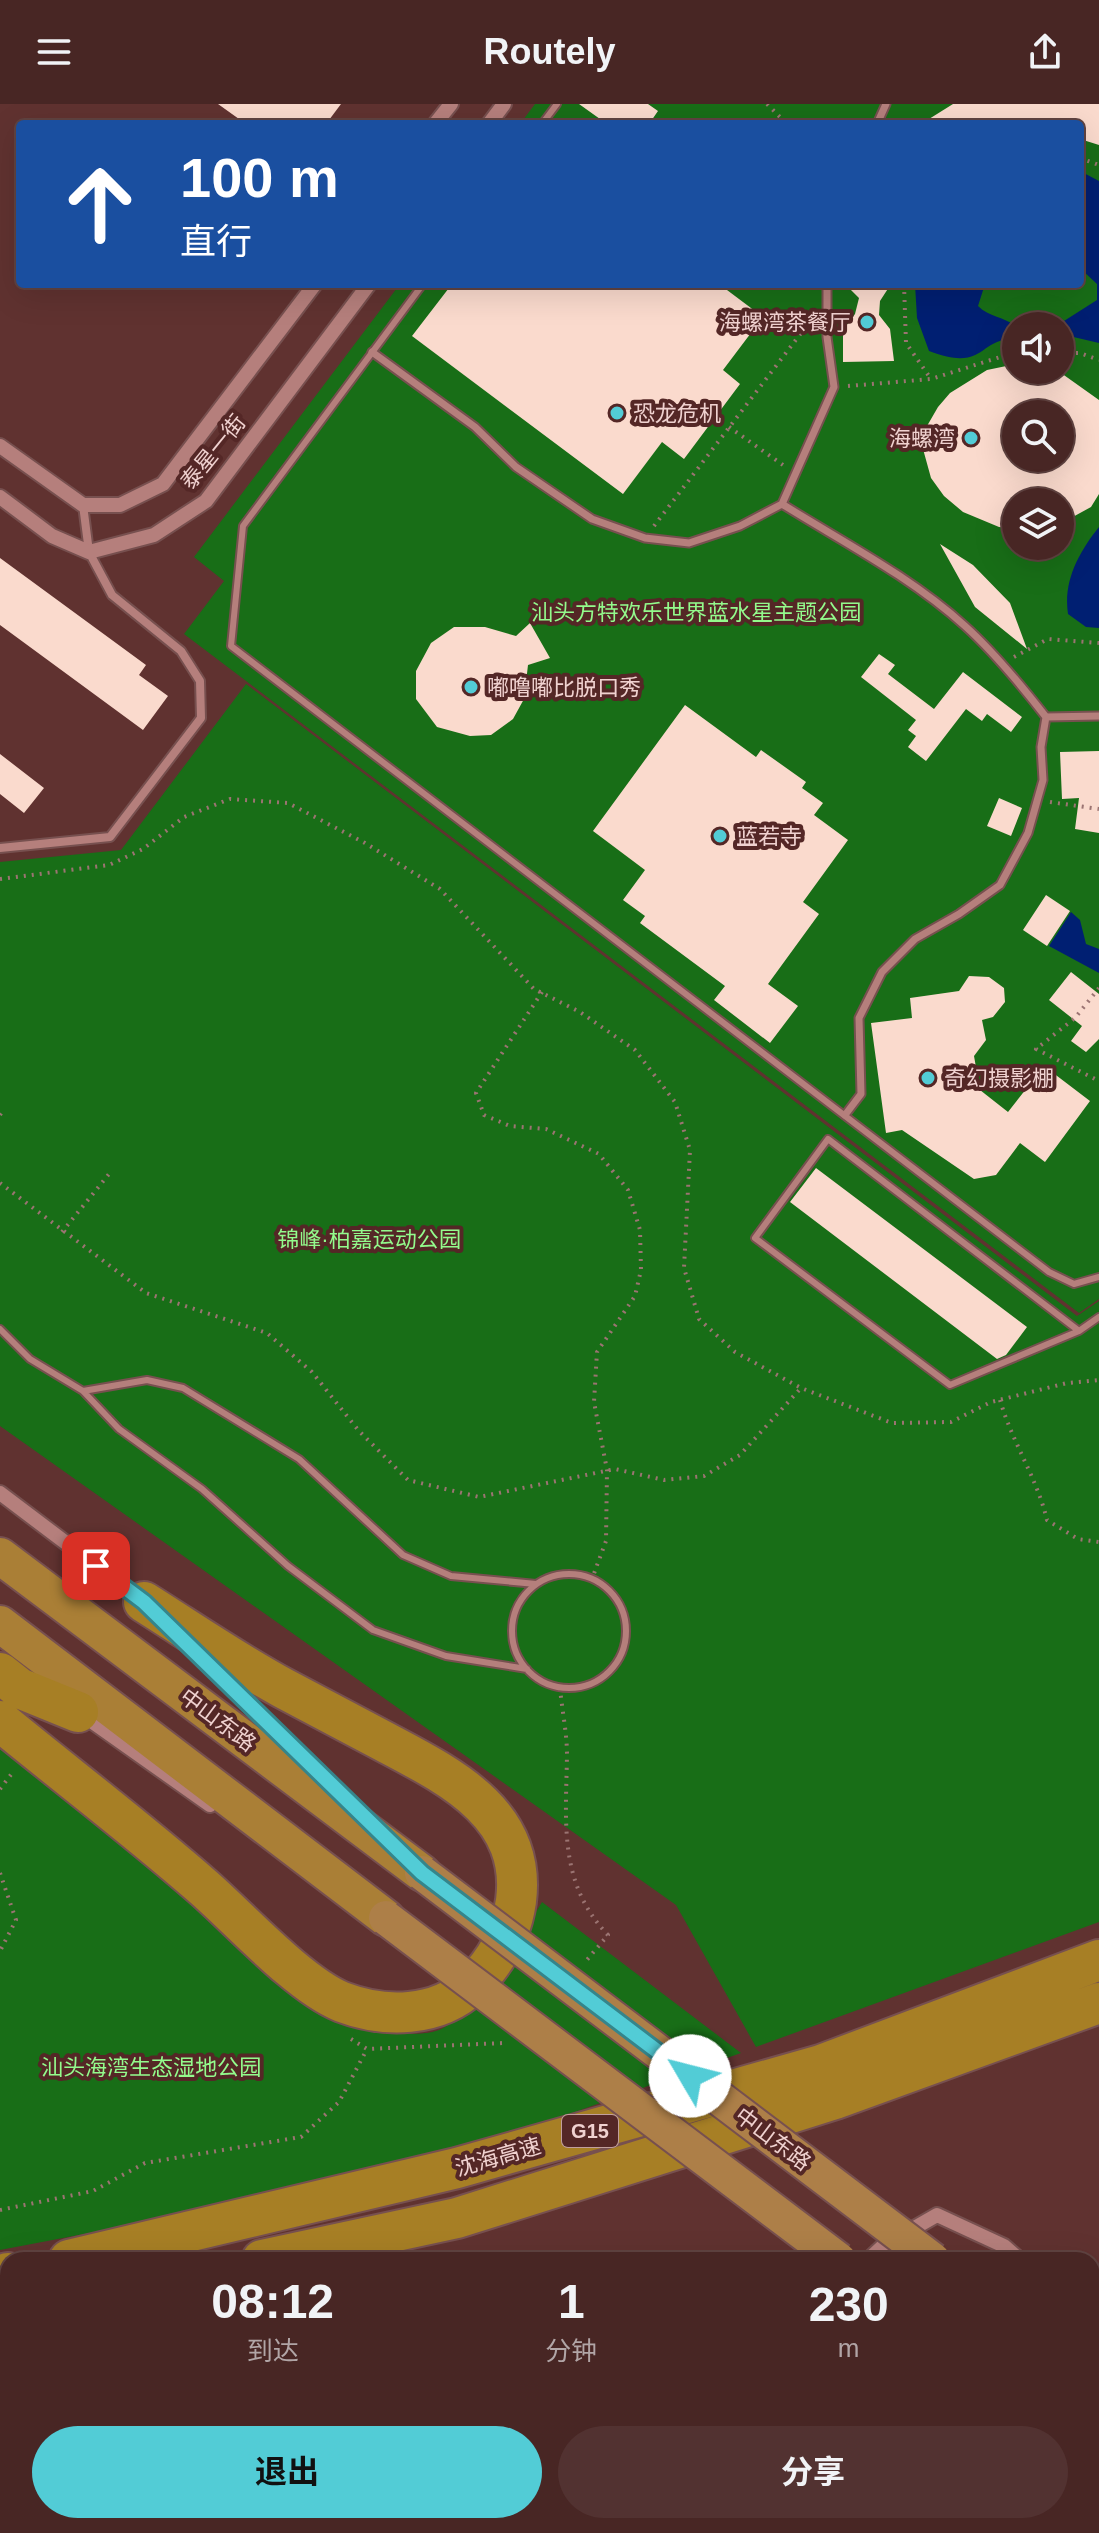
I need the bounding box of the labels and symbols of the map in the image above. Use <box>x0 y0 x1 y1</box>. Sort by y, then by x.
place label: 海螺湾茶餐厅 <box>719 310 851 335</box>
marker: 海螺湾茶餐厅 <box>858 313 876 331</box>
place label: 恐龙危机 <box>633 401 721 426</box>
marker: 恐龙危机 <box>608 404 626 422</box>
street label: 泰星一街 <box>176 410 250 494</box>
place label: 海螺湾 <box>889 426 955 451</box>
marker: 海螺湾 <box>962 429 980 447</box>
park label: 汕头方特欢乐世界蓝水星主题公园 <box>531 600 861 625</box>
place label: 嘟噜嘟比脱口秀 <box>487 675 641 700</box>
marker: 嘟噜嘟比脱口秀 <box>462 678 480 696</box>
place label: 蓝若寺 <box>736 824 802 849</box>
marker: 蓝若寺 <box>711 827 729 845</box>
place label: 奇幻摄影棚 <box>944 1066 1054 1091</box>
marker: 奇幻摄影棚 <box>919 1069 937 1087</box>
park label: 锦峰·柏嘉运动公园 <box>277 1227 461 1252</box>
pin <box>62 1532 130 1600</box>
street label: 中山东路 <box>175 1684 261 1756</box>
position arrow <box>648 2034 732 2118</box>
park label: 汕头海湾生态湿地公园 <box>41 2055 261 2080</box>
street label: 中山东路 <box>730 2103 816 2175</box>
road number: G15 <box>562 2115 618 2147</box>
street label: 沈海高速 <box>452 2133 544 2181</box>

